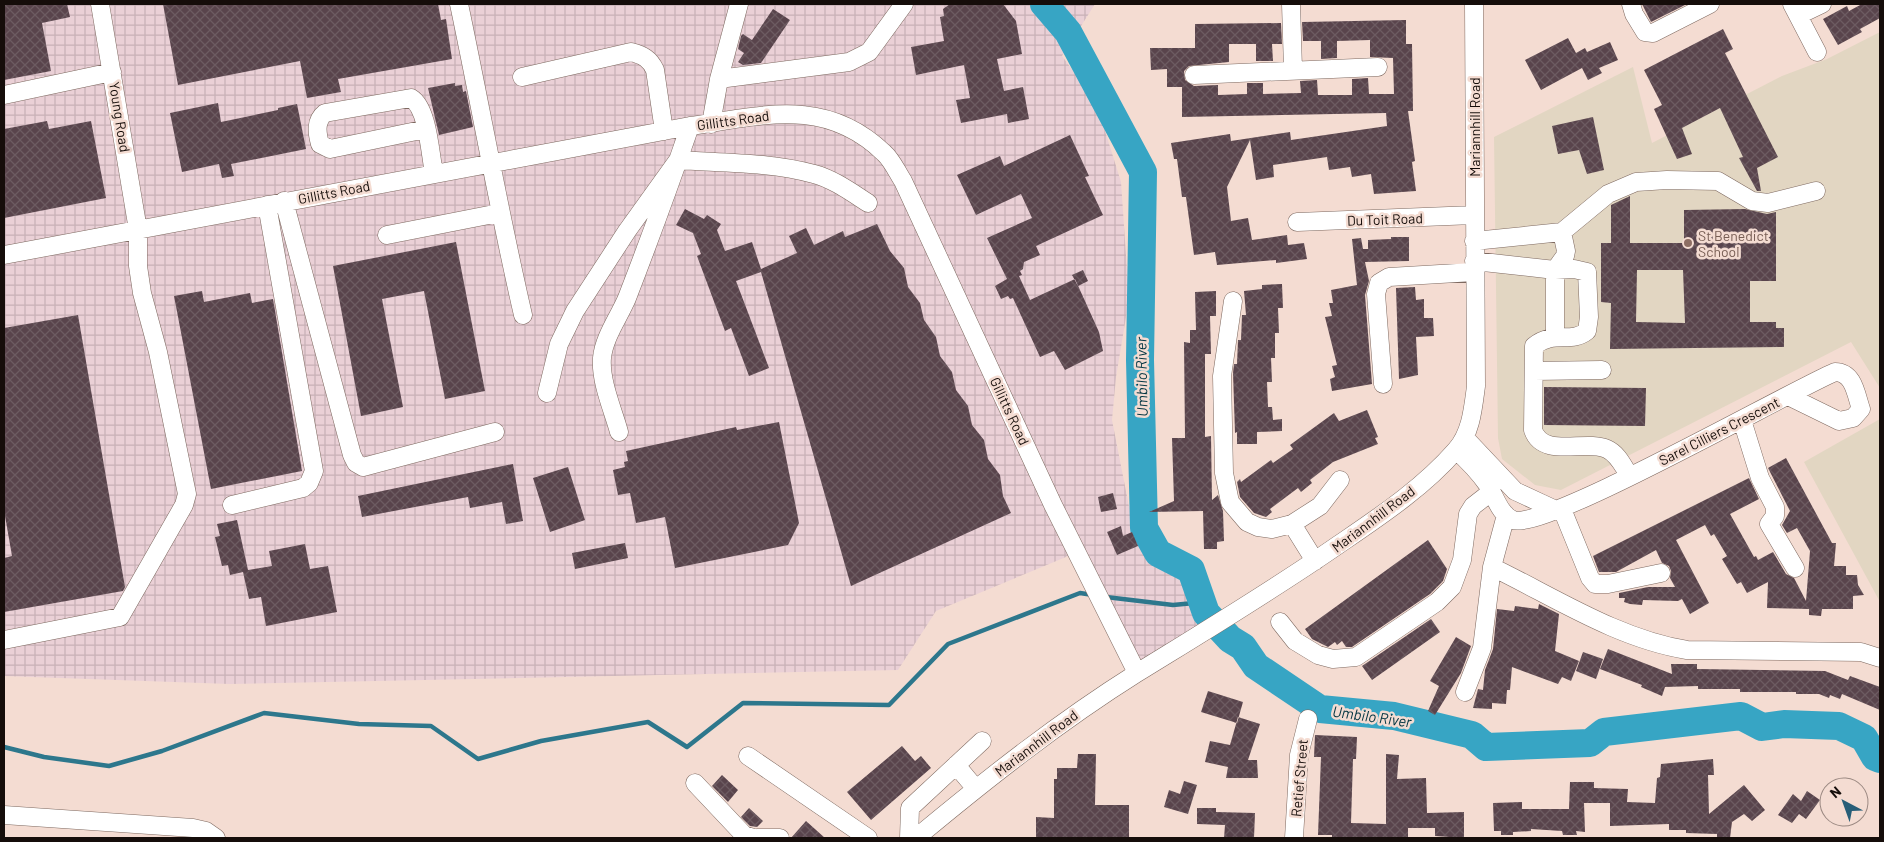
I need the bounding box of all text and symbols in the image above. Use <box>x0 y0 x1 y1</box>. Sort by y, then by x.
street label: Mariannhill Road <box>1466 77 1483 177</box>
street label: Young Road <box>106 81 134 153</box>
street label: Gillitts Road <box>696 107 770 133</box>
street label: Gillitts Road <box>297 177 371 207</box>
street label: Du Toit Road <box>1347 209 1423 229</box>
place label: St Benedict School <box>1698 227 1769 260</box>
marker: St Benedict School <box>1682 237 1694 249</box>
water label: Umbilo River <box>1131 336 1151 417</box>
street label: Gillitts Road <box>987 374 1033 448</box>
street label: Sarel Cilliers Crescent <box>1656 393 1782 469</box>
street label: Mariannhill Road <box>1328 482 1418 556</box>
water label: Umbilo River <box>1331 702 1413 731</box>
street label: Mariannhill Road <box>991 706 1081 780</box>
street label: Retief Street <box>1287 738 1311 818</box>
north arrow <box>1819 777 1869 827</box>
text: N <box>1826 782 1844 801</box>

